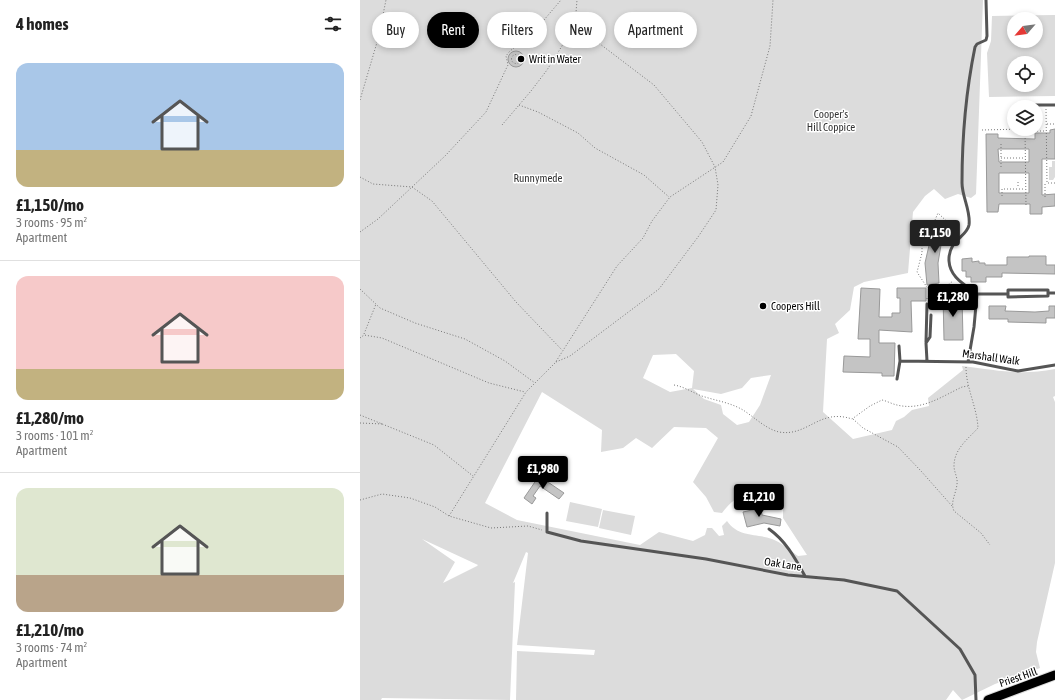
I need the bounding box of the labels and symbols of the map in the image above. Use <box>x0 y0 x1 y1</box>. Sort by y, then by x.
north arrow <box>1007 12 1043 48</box>
place label: Writ in Water <box>529 53 582 65</box>
marker: Writ in Water <box>516 54 526 64</box>
park label: Cooper's Hill Coppice <box>807 108 855 133</box>
park label: Runnymede <box>513 172 563 184</box>
pin: £1,150 <box>902 220 968 254</box>
pin: £1,280 <box>920 284 986 318</box>
place label: Coopers Hill <box>771 300 820 312</box>
marker: Coopers Hill <box>758 301 768 311</box>
street label: Marshall Walk <box>961 347 1021 367</box>
pin: £1,980 <box>510 456 576 490</box>
pin: £1,210 <box>726 484 792 518</box>
street label: Oak Lane <box>763 555 803 573</box>
street label: Priest Hill <box>997 665 1039 689</box>

